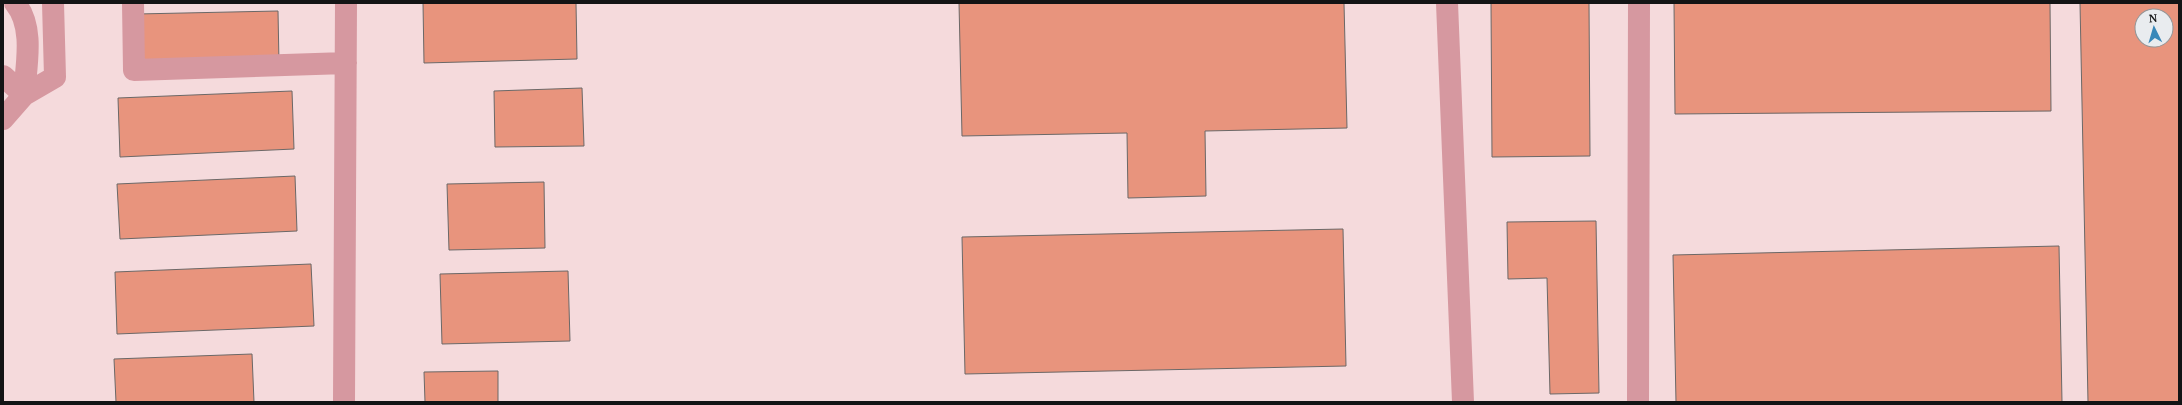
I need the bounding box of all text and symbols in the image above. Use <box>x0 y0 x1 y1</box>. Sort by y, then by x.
north arrow <box>2134 8 2174 48</box>
text: N <box>2148 11 2159 25</box>

